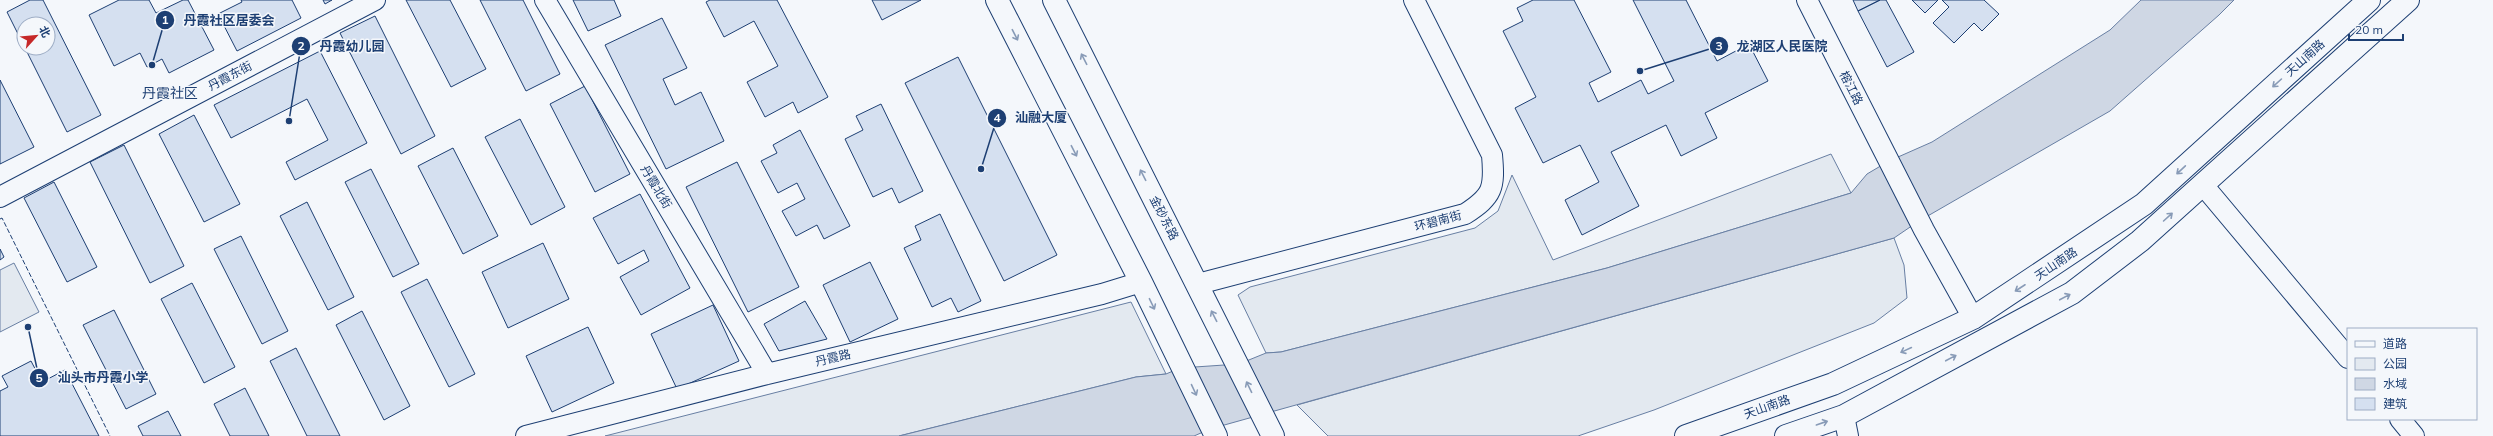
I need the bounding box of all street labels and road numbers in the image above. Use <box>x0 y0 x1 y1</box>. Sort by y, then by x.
street label: 天山南路 <box>2282 36 2328 79</box>
street label: 丹霞东街 <box>205 58 254 93</box>
street label: 榕江路 <box>1837 68 1866 107</box>
street label: 丹霞北街 <box>638 162 675 211</box>
street label: 金砂东路 <box>1147 193 1182 243</box>
street label: 环碧南街 <box>1413 207 1463 234</box>
street label: 天山南路 <box>2032 244 2080 283</box>
street label: 丹霞路 <box>814 346 852 369</box>
street label: 天山南路 <box>1742 391 1792 422</box>

